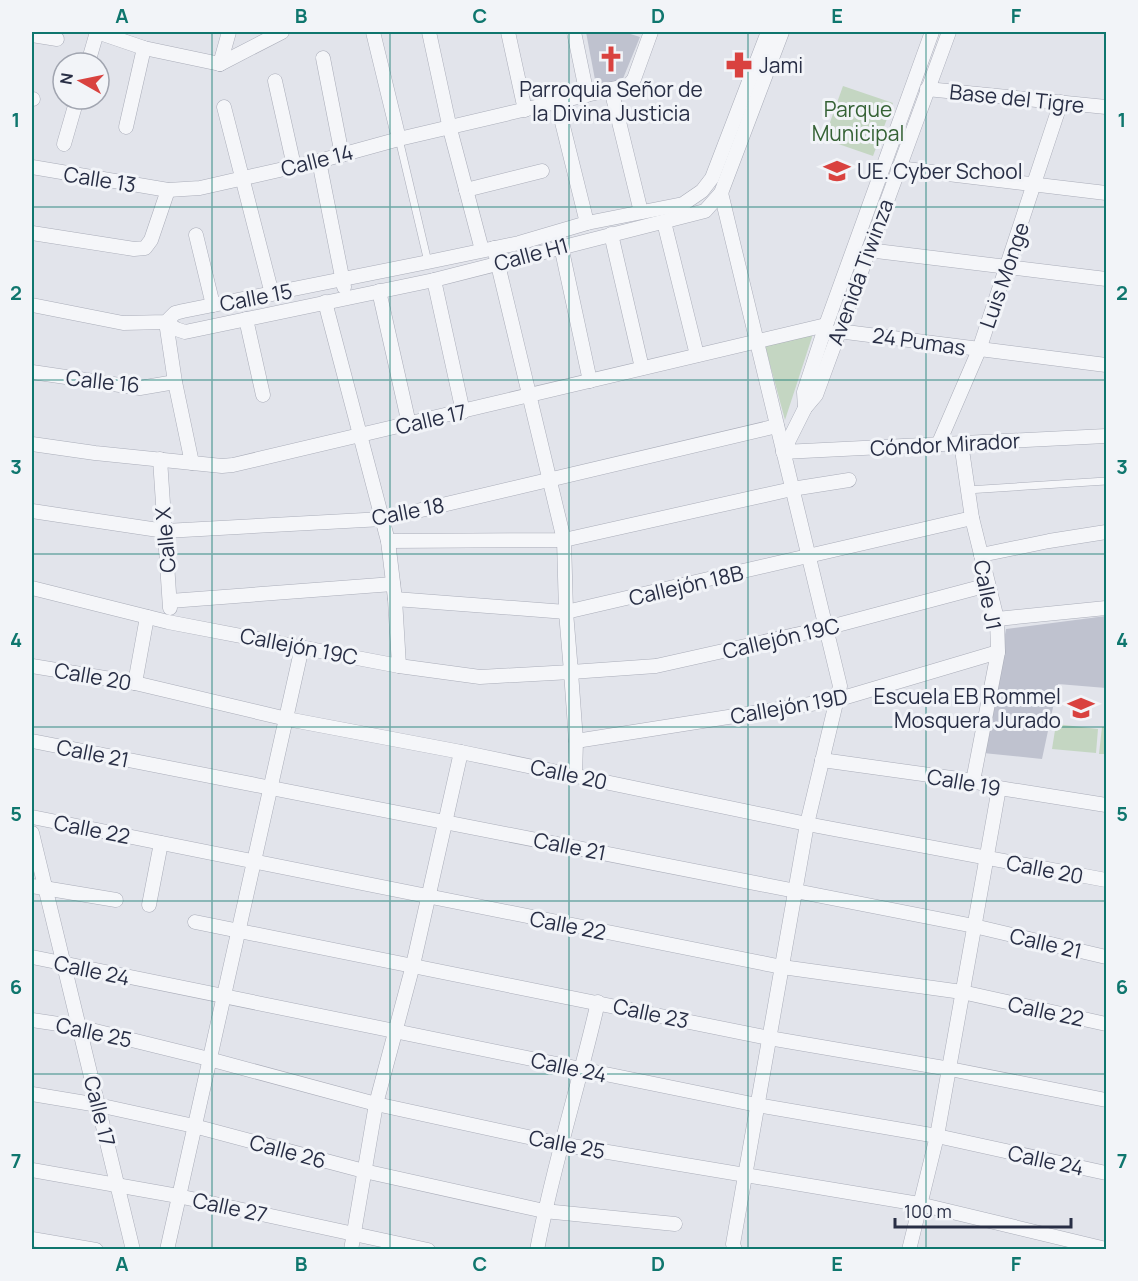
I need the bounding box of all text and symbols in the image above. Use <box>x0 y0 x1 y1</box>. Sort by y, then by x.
text: A <box>115 2 129 29</box>
text: B <box>295 2 308 29</box>
text: C <box>473 2 487 29</box>
text: D <box>651 2 665 29</box>
text: E <box>831 2 843 29</box>
text: F <box>1011 2 1022 29</box>
church icon: Parroquia Señor de la Divina Justicia <box>596 44 626 74</box>
pharmacy icon: Jami <box>724 50 754 80</box>
north arrow <box>51 51 111 111</box>
place label: Jami <box>759 51 803 79</box>
text: N <box>54 71 78 86</box>
place label: Parroquia Señor de la Divina Justicia <box>519 75 703 127</box>
street label: Base del Tigre <box>948 77 1086 119</box>
park label: Parque Municipal <box>812 95 904 147</box>
text: 1 <box>12 106 20 133</box>
text: 1 <box>1118 106 1126 133</box>
street label: Calle 14 <box>278 138 356 182</box>
school or university icon: UE. Cyber School <box>822 156 852 186</box>
place label: UE. Cyber School <box>857 157 1023 185</box>
street label: Calle 13 <box>62 159 138 199</box>
street label: Avenida Tiwinza <box>821 195 899 349</box>
street label: Luis Monge <box>973 218 1035 332</box>
street label: Calle H1 <box>491 231 571 277</box>
street label: Calle 15 <box>217 276 295 318</box>
text: 2 <box>10 279 22 306</box>
text: 2 <box>1116 279 1128 306</box>
street label: 24 Pumas <box>871 321 967 361</box>
street label: Calle 16 <box>65 363 141 399</box>
street label: Calle 17 <box>393 397 469 441</box>
street label: Cóndor Mirador <box>869 426 1021 462</box>
text: 3 <box>10 453 22 480</box>
text: 3 <box>1116 453 1128 480</box>
street label: Calle 18 <box>369 490 447 532</box>
street label: Calle X <box>148 506 182 574</box>
street label: Callejón 18B <box>626 558 746 612</box>
street label: Calle J1 <box>967 558 1009 632</box>
street label: Callejón 19C <box>720 611 842 665</box>
street label: Callejón 19C <box>238 621 360 671</box>
text: 4 <box>10 626 22 653</box>
text: 4 <box>1116 626 1128 653</box>
street label: Calle 20 <box>52 655 134 697</box>
street label: Callejón 19D <box>728 682 850 730</box>
place label: Escuela EB Rommel Mosquera Jurado <box>873 682 1061 734</box>
school or university icon: Escuela EB Rommel Mosquera Jurado <box>1066 693 1096 723</box>
street label: Calle 21 <box>54 732 132 774</box>
street label: Calle 20 <box>528 752 610 796</box>
street label: Calle 19 <box>925 762 1003 802</box>
text: 5 <box>10 800 22 827</box>
text: 5 <box>1116 800 1128 827</box>
street label: Calle 22 <box>52 808 132 850</box>
street label: Calle 21 <box>531 825 609 867</box>
street label: Calle 20 <box>1004 848 1086 890</box>
street label: Calle 22 <box>528 904 608 946</box>
street label: Calle 21 <box>1007 921 1085 965</box>
street label: Calle 24 <box>51 948 133 992</box>
text: 6 <box>10 973 22 1000</box>
text: 6 <box>1116 973 1128 1000</box>
street label: Calle 22 <box>1005 989 1087 1033</box>
street label: Calle 23 <box>611 991 691 1035</box>
street label: Calle 25 <box>53 1010 135 1054</box>
street label: Calle 24 <box>528 1045 610 1089</box>
street label: Calle 17 <box>78 1073 122 1149</box>
street label: Calle 25 <box>526 1123 608 1165</box>
street label: Calle 26 <box>247 1127 329 1175</box>
street label: Calle 24 <box>1005 1138 1087 1182</box>
text: 7 <box>11 1147 21 1174</box>
text: 7 <box>1117 1147 1127 1174</box>
street label: Calle 27 <box>190 1185 270 1229</box>
scale bar <box>895 1191 1070 1229</box>
text: 100 m <box>904 1199 952 1223</box>
text: A <box>115 1250 129 1277</box>
text: B <box>295 1250 308 1277</box>
text: C <box>473 1250 487 1277</box>
text: D <box>651 1250 665 1277</box>
text: E <box>831 1250 843 1277</box>
text: F <box>1011 1250 1022 1277</box>

